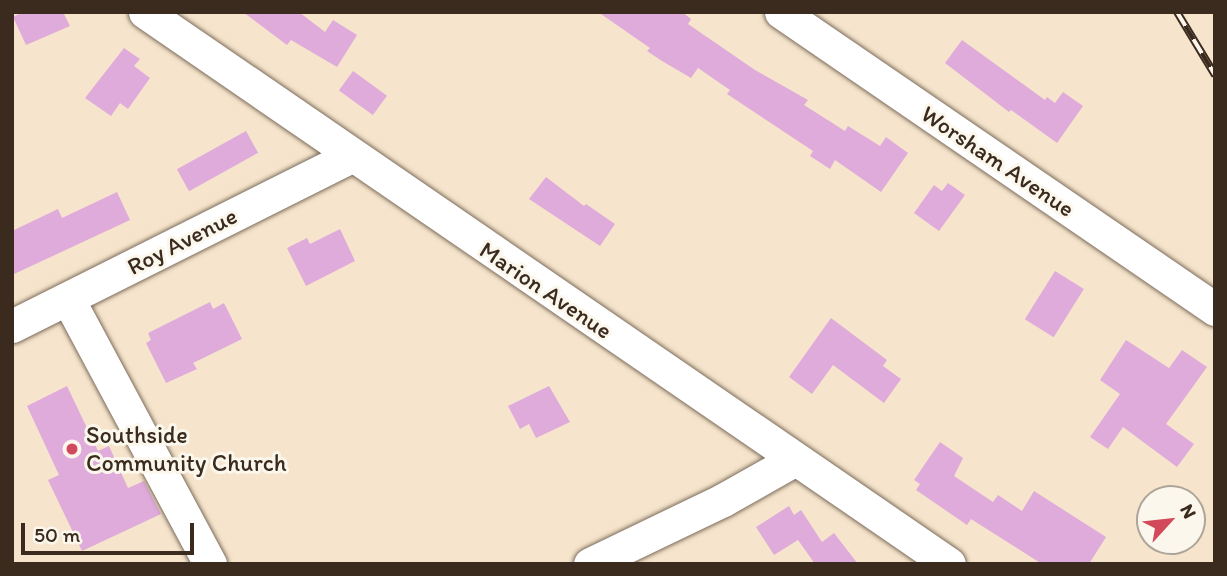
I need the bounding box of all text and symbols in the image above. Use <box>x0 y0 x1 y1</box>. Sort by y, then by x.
street label: Worsham Avenue <box>916 99 1080 223</box>
street label: Roy Avenue <box>123 201 241 281</box>
street label: Marion Avenue <box>475 235 617 345</box>
place label: Southside Community Church <box>86 421 287 477</box>
marker: Southside Community Church <box>64 441 80 457</box>
north arrow <box>1136 485 1206 555</box>
text: N <box>1175 500 1202 522</box>
scale bar <box>24 510 198 554</box>
text: 50 m <box>34 522 80 547</box>

